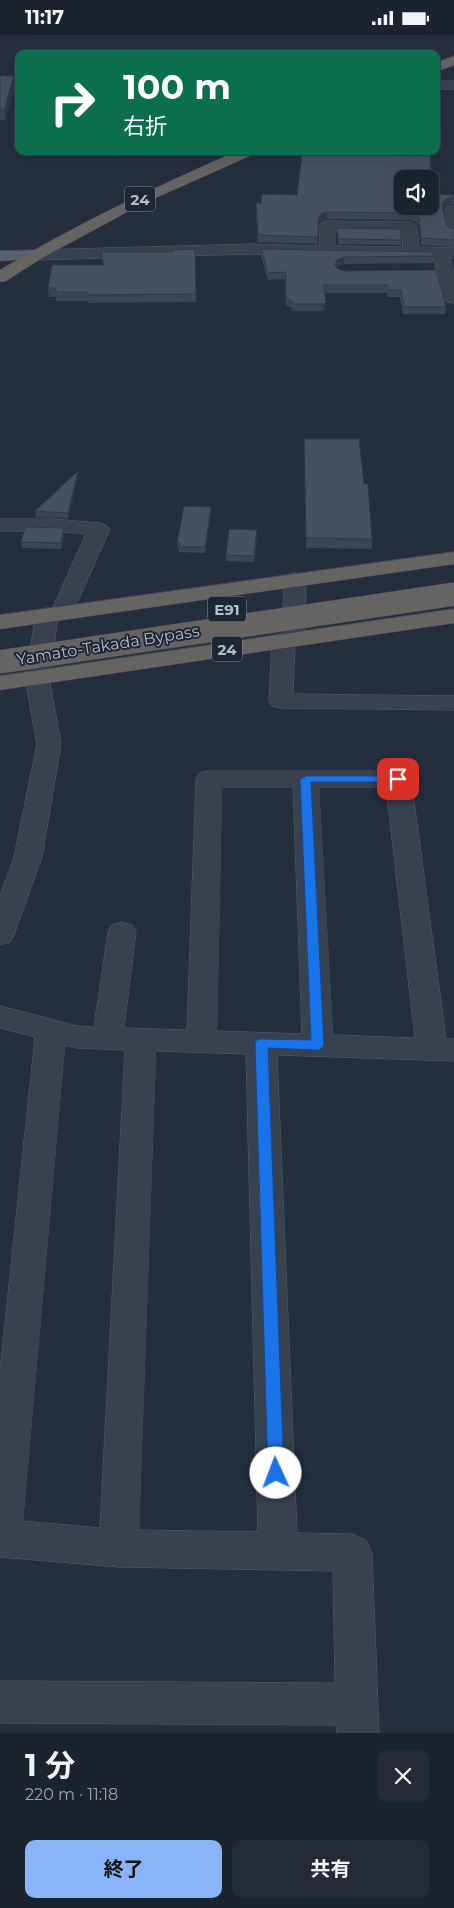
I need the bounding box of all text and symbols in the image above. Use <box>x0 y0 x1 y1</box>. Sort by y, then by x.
text: 11:17 <box>25 6 64 29</box>
text: 100 m <box>123 65 231 108</box>
icon: right <box>40 70 105 135</box>
text: 右折 <box>123 113 167 140</box>
map controls <box>394 170 439 215</box>
button: sound <box>394 170 439 215</box>
road number: 24 <box>125 187 155 211</box>
road number: E91 <box>208 597 246 621</box>
street label: Yamato-Takada Bypass <box>15 621 201 669</box>
road number: 24 <box>212 637 242 661</box>
pin <box>377 758 419 800</box>
icon: arrive <box>384 765 412 793</box>
position arrow <box>249 1446 301 1498</box>
text: 1 分 <box>25 1747 75 1784</box>
button: close <box>377 1750 429 1802</box>
text: 220 m · 11:18 <box>25 1785 118 1804</box>
button: 終了 <box>25 1840 222 1898</box>
button: 共有 <box>232 1840 429 1898</box>

